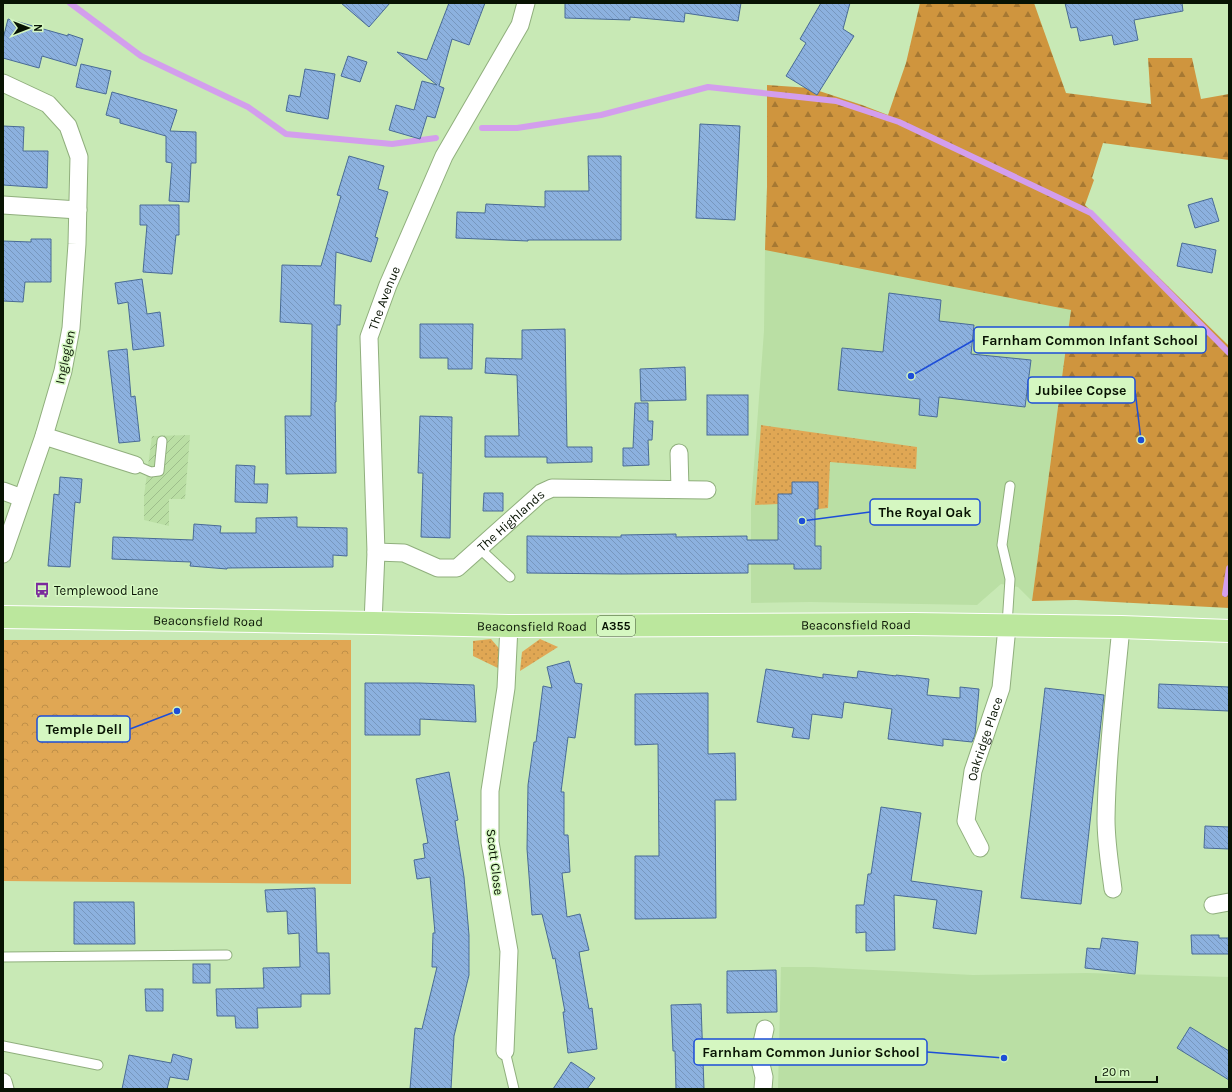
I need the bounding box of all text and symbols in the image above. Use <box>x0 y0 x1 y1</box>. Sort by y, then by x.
north arrow <box>8 8 48 48</box>
text: N <box>31 24 44 32</box>
street label: The Avenue <box>365 263 403 332</box>
callout: Farnham Common Infant School <box>974 327 1206 353</box>
street label: Ingleglen <box>52 329 78 385</box>
text: Farnham Common Infant School <box>982 332 1198 349</box>
callout: Jubilee Copse <box>1028 377 1135 403</box>
text: Jubilee Copse <box>1036 382 1126 399</box>
street label: The Highlands <box>474 486 547 554</box>
callout: The Royal Oak <box>870 499 980 525</box>
text: The Royal Oak <box>878 504 972 521</box>
bus stop icon: Templewood Lane <box>33 581 51 599</box>
place label: Templewood Lane <box>54 583 159 598</box>
street label: Beaconsfield Road <box>153 612 263 629</box>
road number: A355 <box>597 616 635 636</box>
street label: Beaconsfield Road <box>801 617 911 632</box>
street label: Beaconsfield Road <box>477 618 587 634</box>
street label: Oakridge Place <box>964 694 1005 782</box>
callout: Temple Dell <box>37 716 130 742</box>
text: Temple Dell <box>46 721 122 738</box>
street label: Scott Close <box>483 828 507 896</box>
callout: Farnham Common Junior School <box>694 1039 927 1065</box>
text: Farnham Common Junior School <box>702 1044 920 1061</box>
scale bar <box>1096 1058 1157 1084</box>
text: 20 m <box>1102 1065 1130 1079</box>

